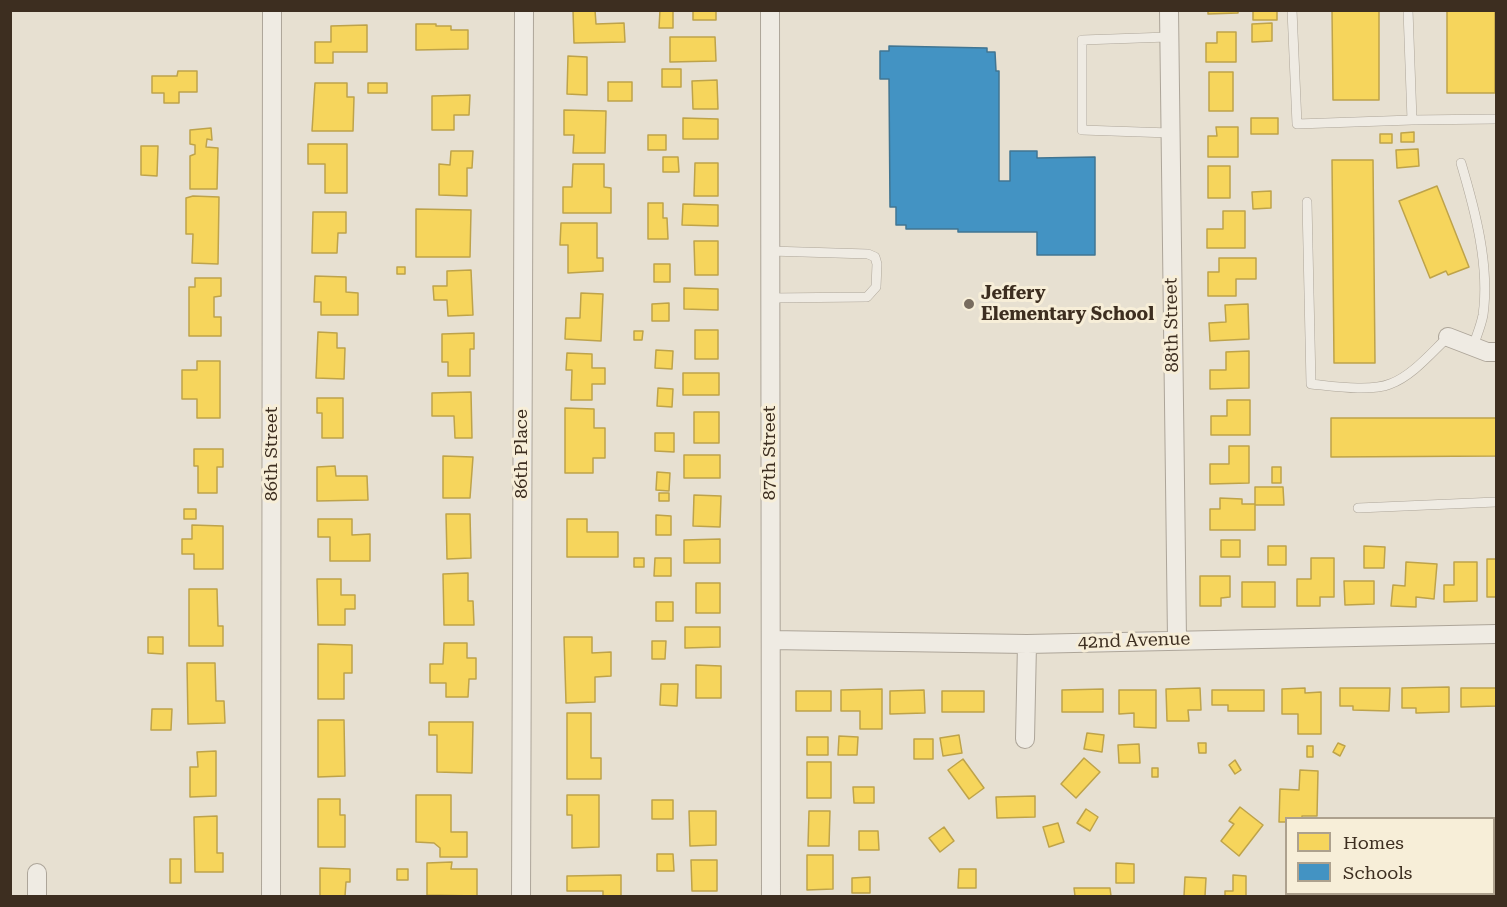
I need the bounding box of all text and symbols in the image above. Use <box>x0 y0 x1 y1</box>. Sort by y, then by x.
street label: 88th Street <box>1160 277 1184 373</box>
place label: Jeffery Elementary School <box>981 283 1154 326</box>
marker: Jeffery Elementary School <box>962 297 976 311</box>
street label: 87th Street <box>759 406 781 500</box>
street label: 86th Street <box>261 407 283 501</box>
street label: 86th Place <box>511 409 533 499</box>
street label: 42nd Avenue <box>1077 628 1191 654</box>
legend <box>1285 817 1495 895</box>
text: Homes <box>1343 832 1404 853</box>
text: Schools <box>1343 862 1412 883</box>

